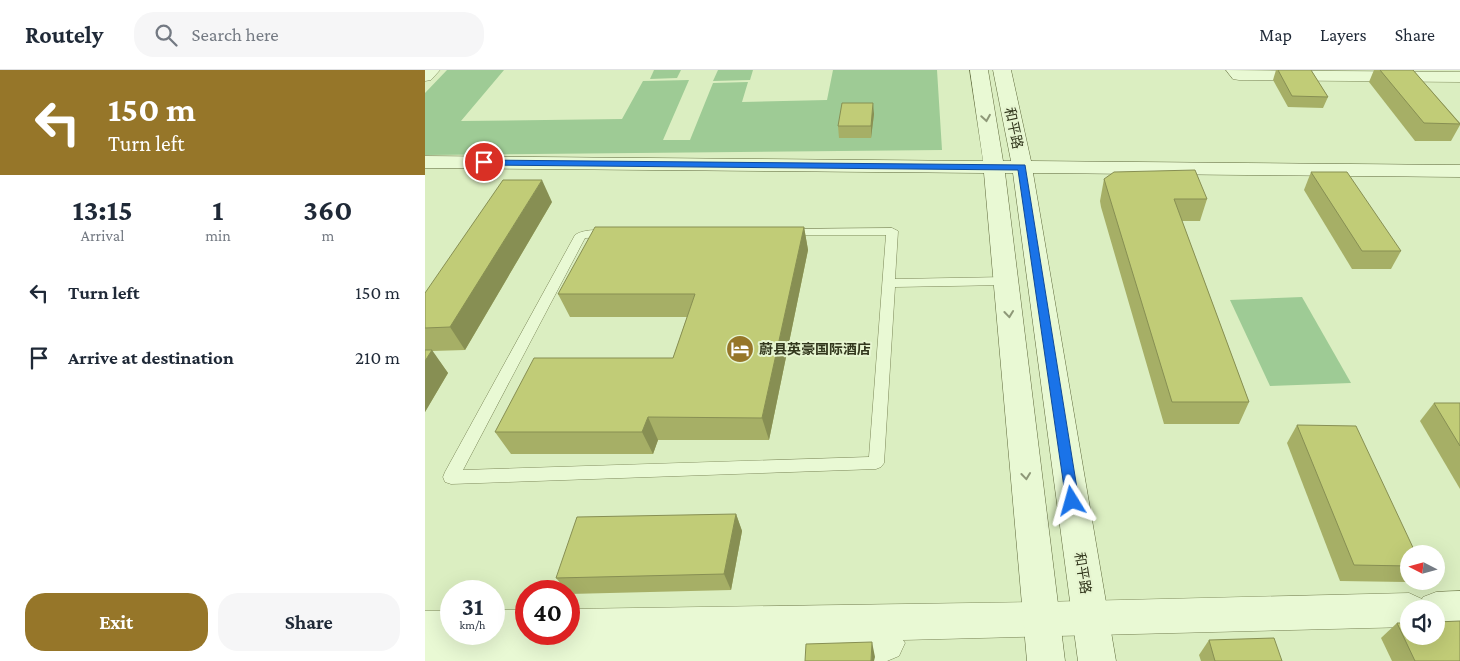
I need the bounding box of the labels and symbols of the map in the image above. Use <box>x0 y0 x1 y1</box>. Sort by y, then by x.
street label: 和平路 <box>1002 106 1026 150</box>
one-way arrow <box>981 114 991 122</box>
pin <box>463 141 505 183</box>
one-way arrow <box>1003 311 1014 319</box>
hotel icon: 蔚县英豪国际酒店 <box>725 334 755 364</box>
place label: 蔚县英豪国际酒店 <box>759 341 871 357</box>
one-way arrow <box>1020 472 1031 480</box>
position arrow <box>1045 474 1097 526</box>
north arrow <box>1400 545 1445 590</box>
street label: 和平路 <box>1072 551 1094 595</box>
speed limit sign: 40 <box>515 580 580 645</box>

